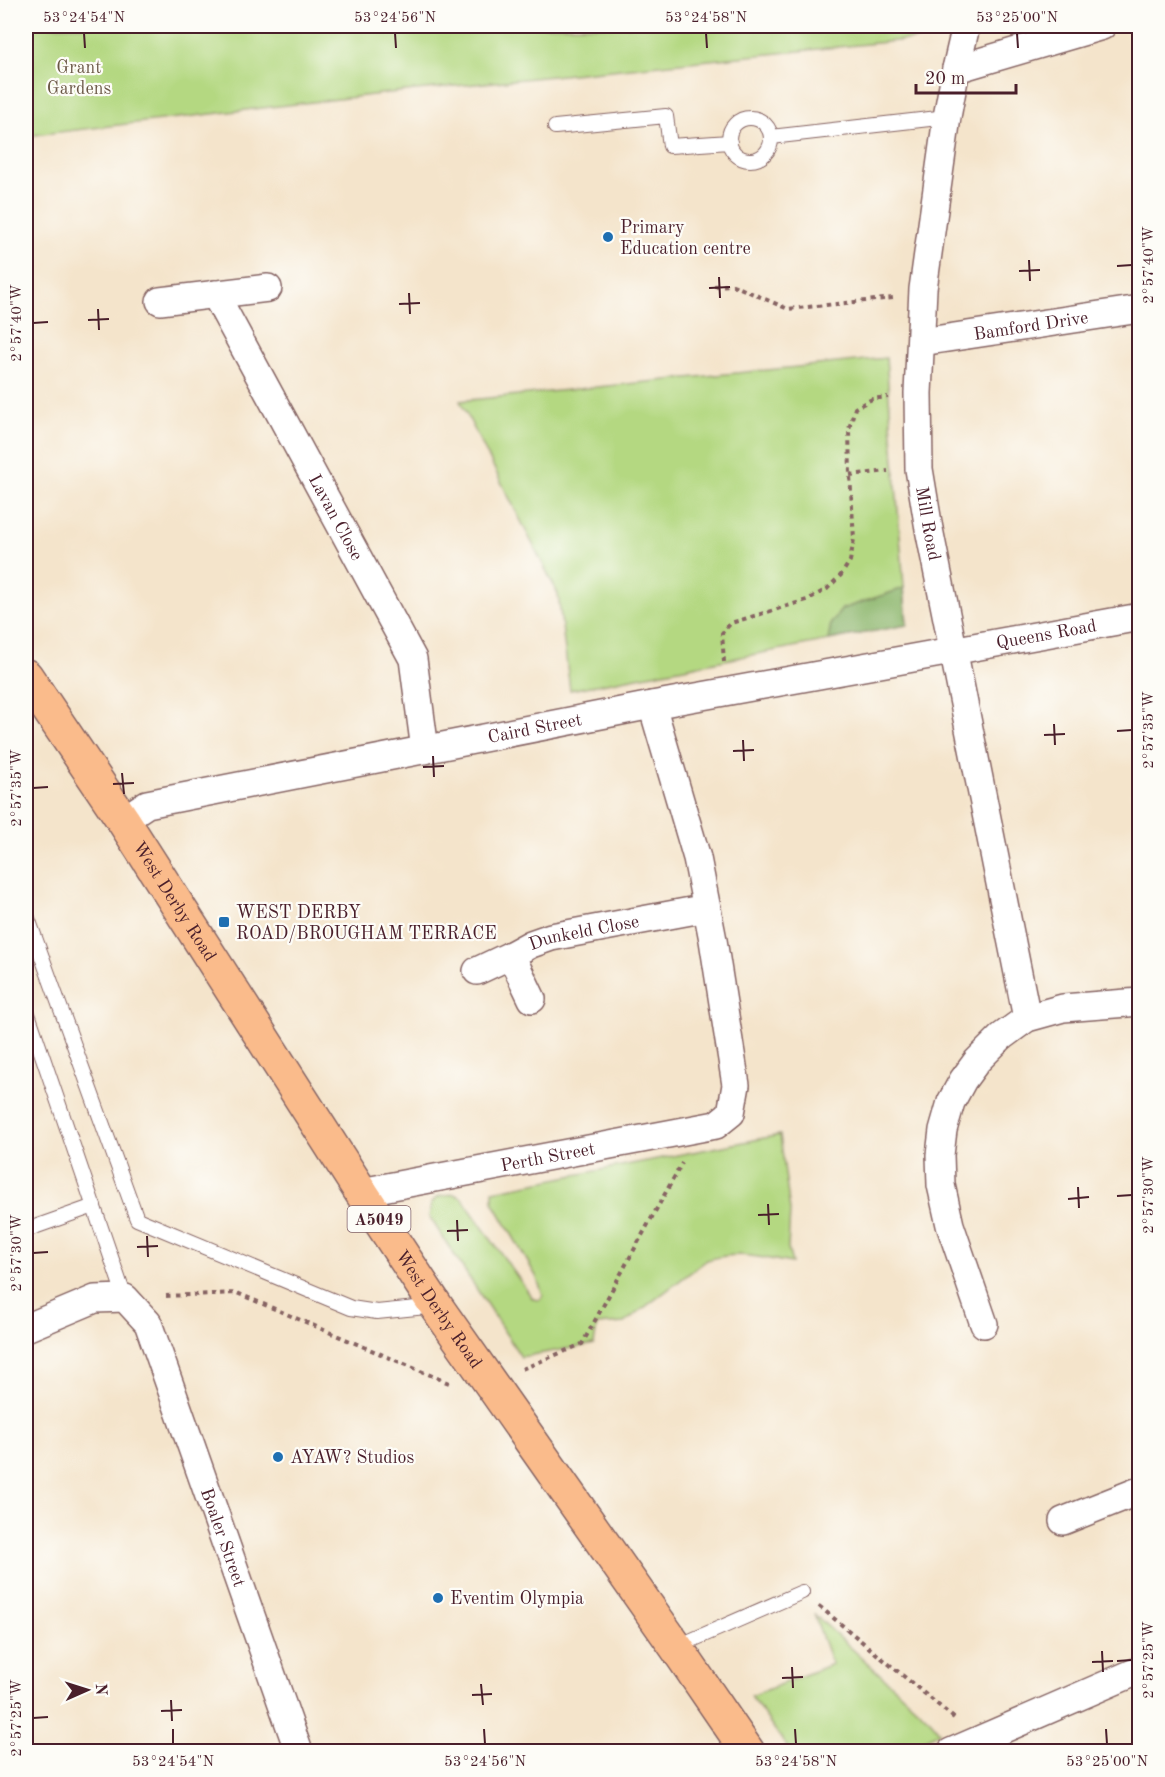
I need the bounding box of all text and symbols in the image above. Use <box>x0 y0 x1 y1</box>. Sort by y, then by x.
text: 53°24'54"N <box>43 11 125 26</box>
text: 53°24'56"N <box>354 11 436 26</box>
text: 53°24'58"N <box>665 11 747 26</box>
text: 53°25'00"N <box>976 11 1058 26</box>
scale bar <box>916 57 1016 95</box>
park label: Grant Gardens <box>47 59 111 98</box>
text: 20 m <box>925 70 965 88</box>
place label: Primary Education centre <box>620 219 751 258</box>
text: 2°57'40"W <box>1142 226 1157 304</box>
marker: Primary Education centre <box>601 230 615 244</box>
text: 2°57'40"W <box>10 284 25 362</box>
street label: Bamford Drive <box>972 309 1089 344</box>
street label: Lavan Close <box>305 472 366 564</box>
street label: Mill Road <box>912 485 943 562</box>
street label: Queens Road <box>995 617 1098 653</box>
text: 2°57'35"W <box>1142 691 1157 769</box>
street label: Caird Street <box>486 711 584 747</box>
text: 2°57'35"W <box>10 749 25 827</box>
street label: West Derby Road <box>129 838 219 965</box>
place label: WEST DERBY ROAD/BROUGHAM TERRACE <box>236 904 497 943</box>
street label: Dunkeld Close <box>527 913 641 954</box>
marker: WEST DERBY ROAD/BROUGHAM TERRACE <box>217 915 231 929</box>
street label: Perth Street <box>499 1140 597 1175</box>
text: 2°57'30"W <box>1142 1156 1157 1234</box>
road number: A5049 <box>348 1206 410 1232</box>
text: 2°57'30"W <box>10 1214 25 1292</box>
street label: West Derby Road <box>392 1247 485 1372</box>
place label: AYAW? Studios <box>290 1449 414 1467</box>
marker: AYAW? Studios <box>271 1450 285 1464</box>
street label: Boaler Street <box>197 1486 248 1589</box>
place label: Eventim Olympia <box>450 1590 584 1608</box>
marker: Eventim Olympia <box>431 1591 445 1605</box>
text: 2°57'25"W <box>1142 1621 1157 1699</box>
north arrow <box>57 1660 117 1720</box>
text: 2°57'25"W <box>10 1679 25 1757</box>
text: N <box>92 1683 108 1697</box>
text: 53°24'54"N <box>132 1755 214 1770</box>
text: 53°24'56"N <box>444 1755 526 1770</box>
text: 53°24'58"N <box>755 1755 837 1770</box>
text: 53°25'00"N <box>1066 1755 1148 1770</box>

